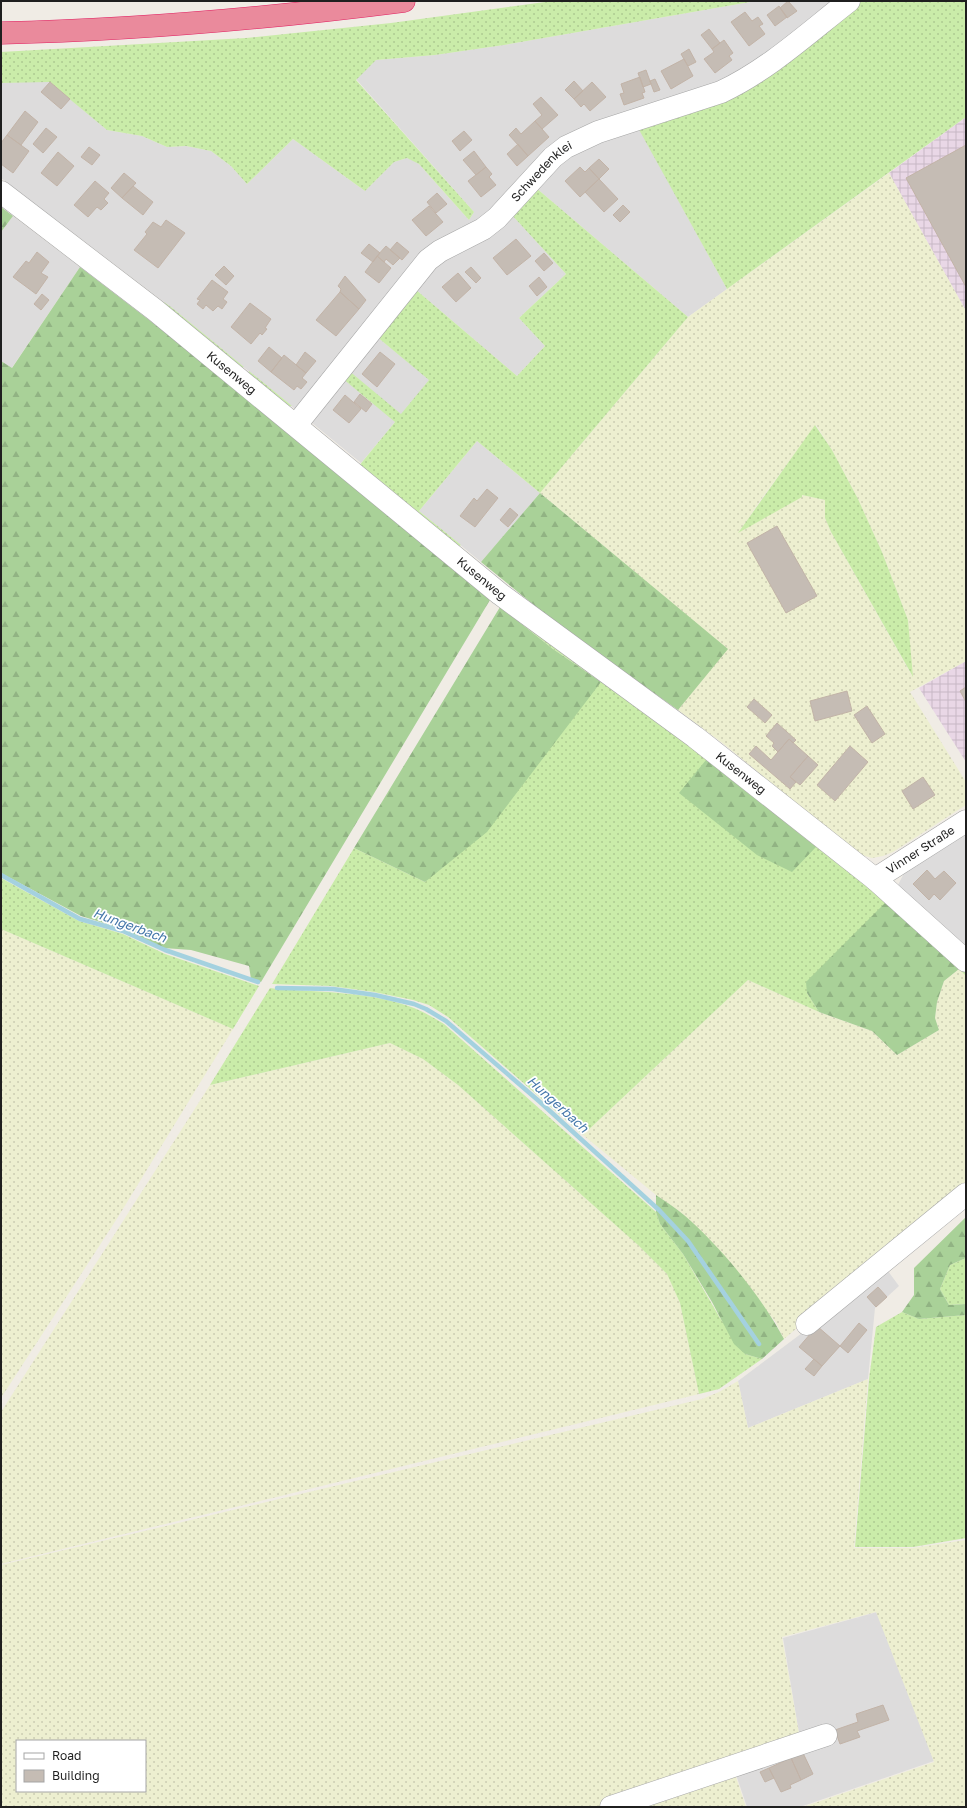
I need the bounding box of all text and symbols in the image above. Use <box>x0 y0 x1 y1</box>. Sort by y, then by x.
street label: Schwedenklei <box>508 137 574 205</box>
street label: Kusenweg <box>204 348 260 397</box>
street label: Kusenweg <box>454 554 510 603</box>
street label: Kusenweg <box>713 748 769 797</box>
street label: Vinner Straße <box>883 822 957 877</box>
water label: Hungerbach <box>91 904 170 946</box>
water label: Hungerbach <box>524 1072 593 1136</box>
legend <box>16 1740 146 1792</box>
text: Road <box>52 1748 81 1763</box>
text: Building <box>52 1768 100 1783</box>

